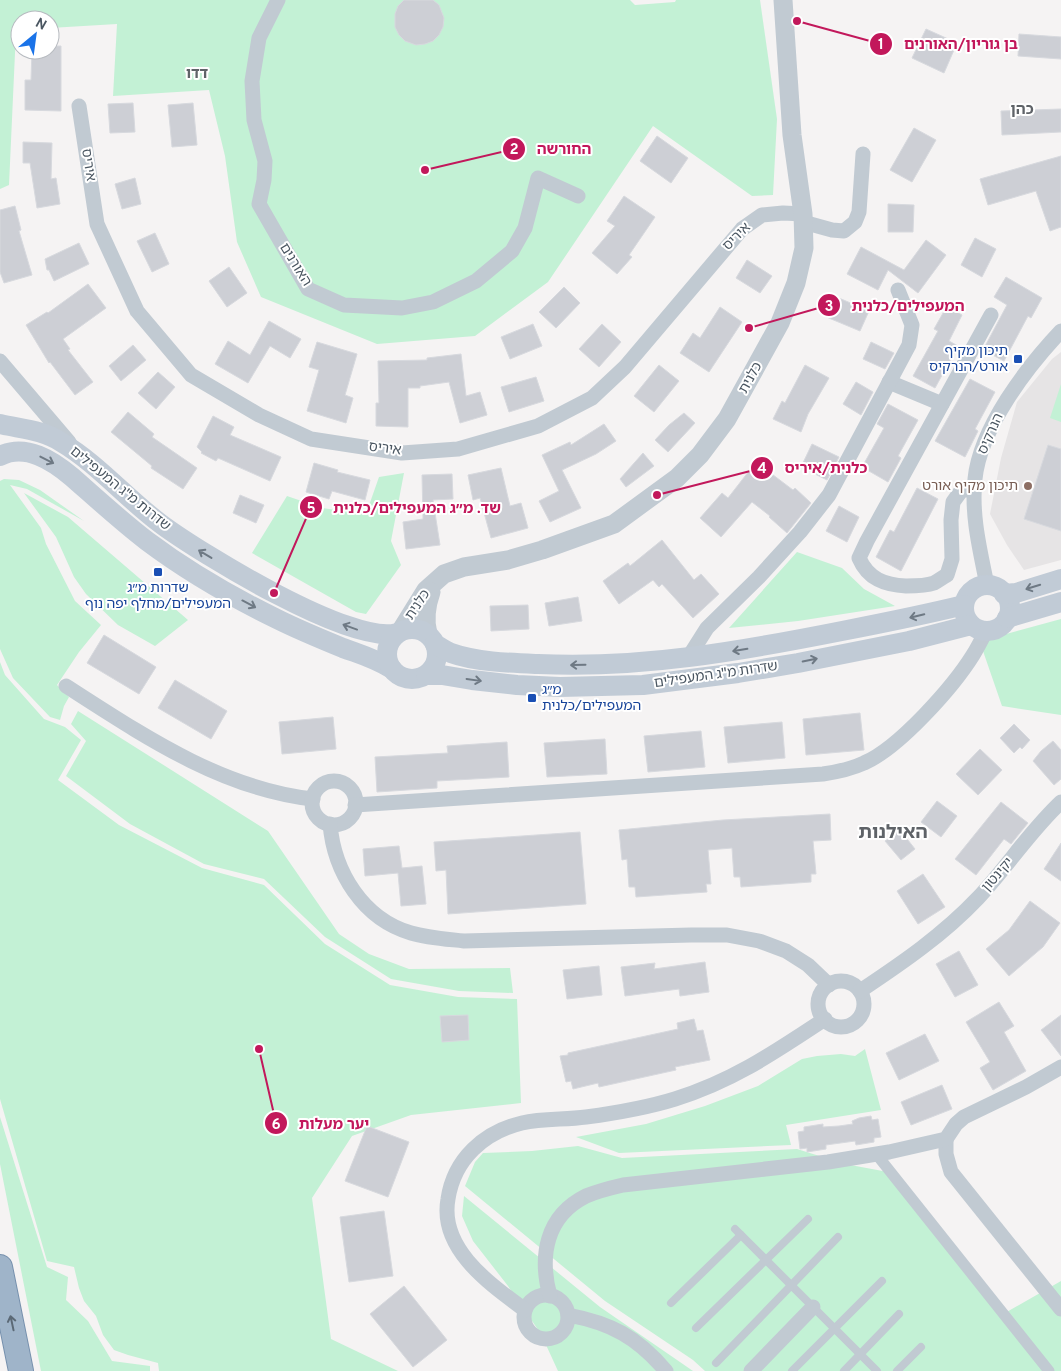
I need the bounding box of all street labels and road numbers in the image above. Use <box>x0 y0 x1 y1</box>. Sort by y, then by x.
street label: איריס <box>77 147 99 183</box>
street label: איריס <box>719 219 755 255</box>
street label: האורנים <box>275 240 315 290</box>
street label: כלנית <box>736 359 766 397</box>
street label: הנרקיס <box>974 411 1008 457</box>
street label: איריס <box>368 439 402 459</box>
street label: שדרות מ"ג המעפילים <box>66 443 174 535</box>
street label: כלנית <box>402 587 434 623</box>
street label: שדרות מ"ג המעפילים <box>653 658 779 692</box>
street label: יקינטון <box>979 854 1017 896</box>

